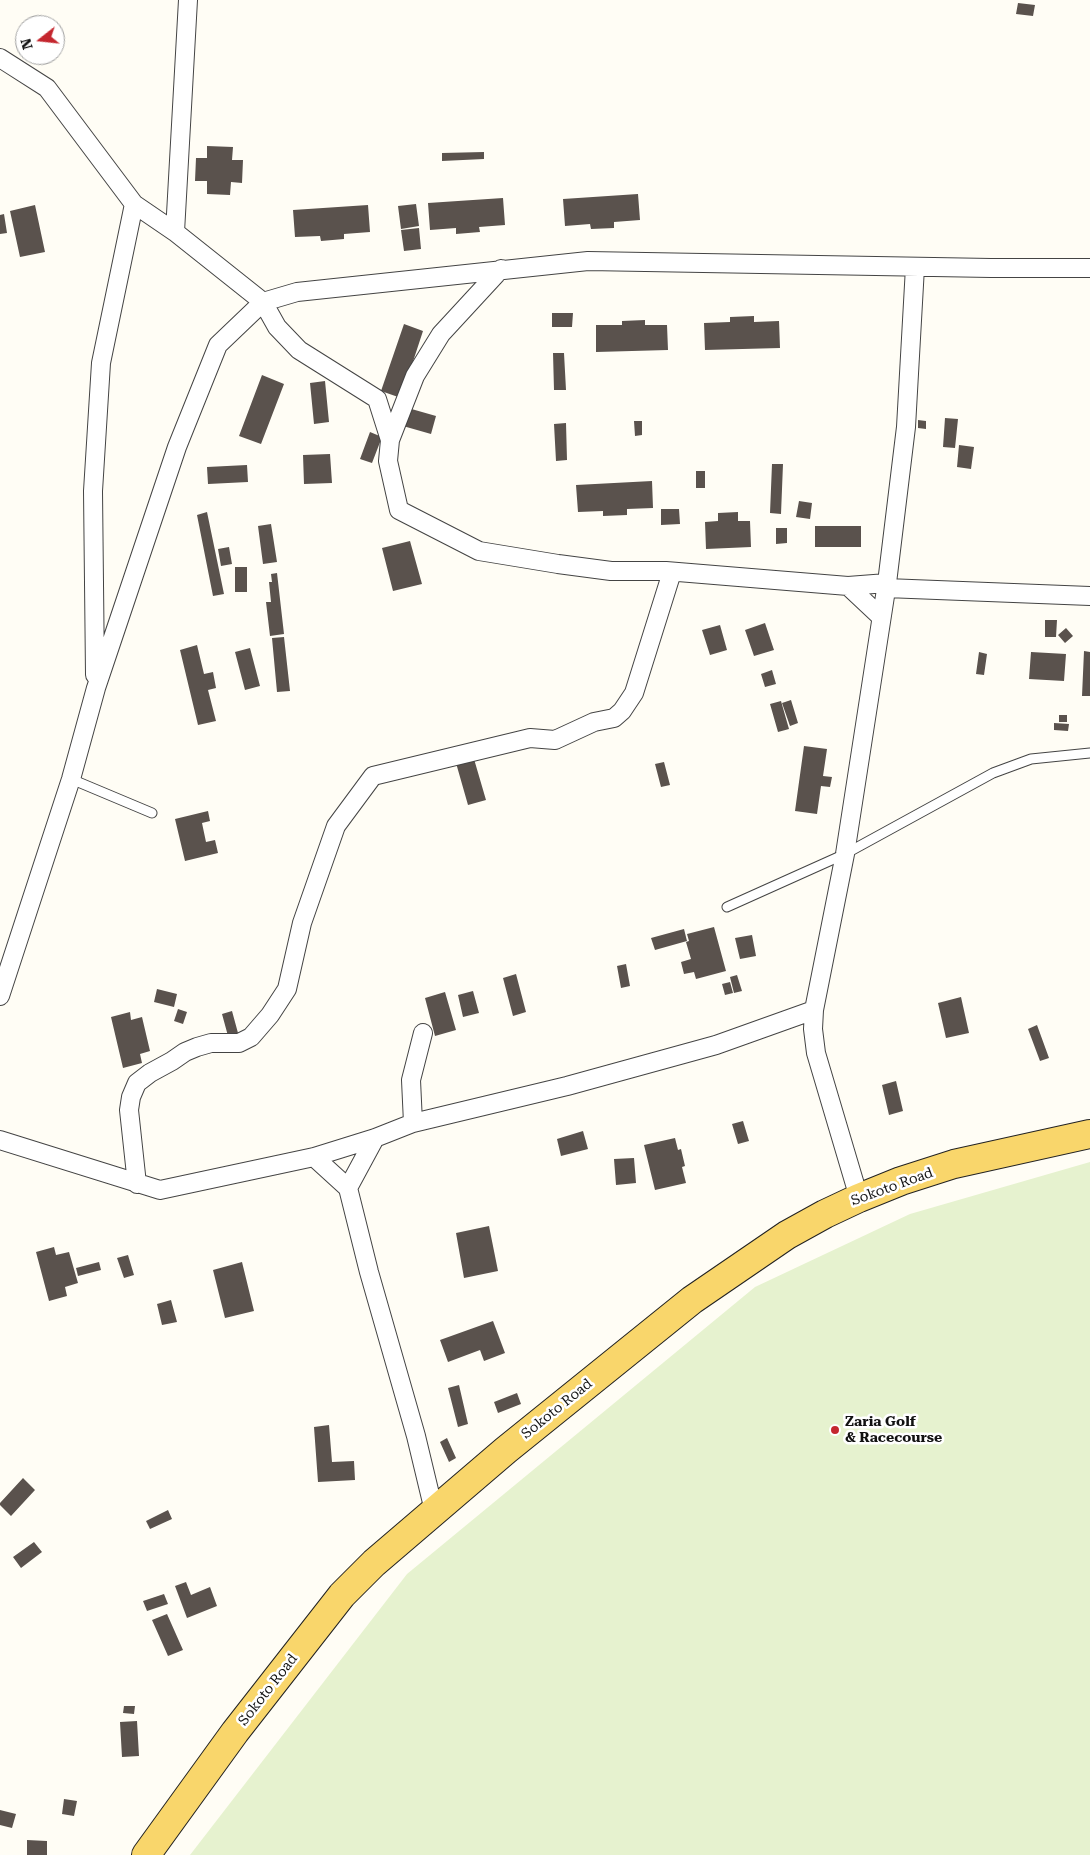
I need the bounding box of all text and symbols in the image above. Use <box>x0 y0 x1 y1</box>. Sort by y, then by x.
north arrow <box>15 15 65 65</box>
text: N <box>17 36 36 51</box>
street label: Sokoto Road <box>849 1164 935 1210</box>
street label: Sokoto Road <box>518 1375 596 1443</box>
place label: Zaria Golf & Racecourse <box>845 1414 942 1446</box>
marker: Zaria Golf & Racecourse <box>829 1424 841 1436</box>
street label: Sokoto Road <box>235 1651 301 1729</box>

